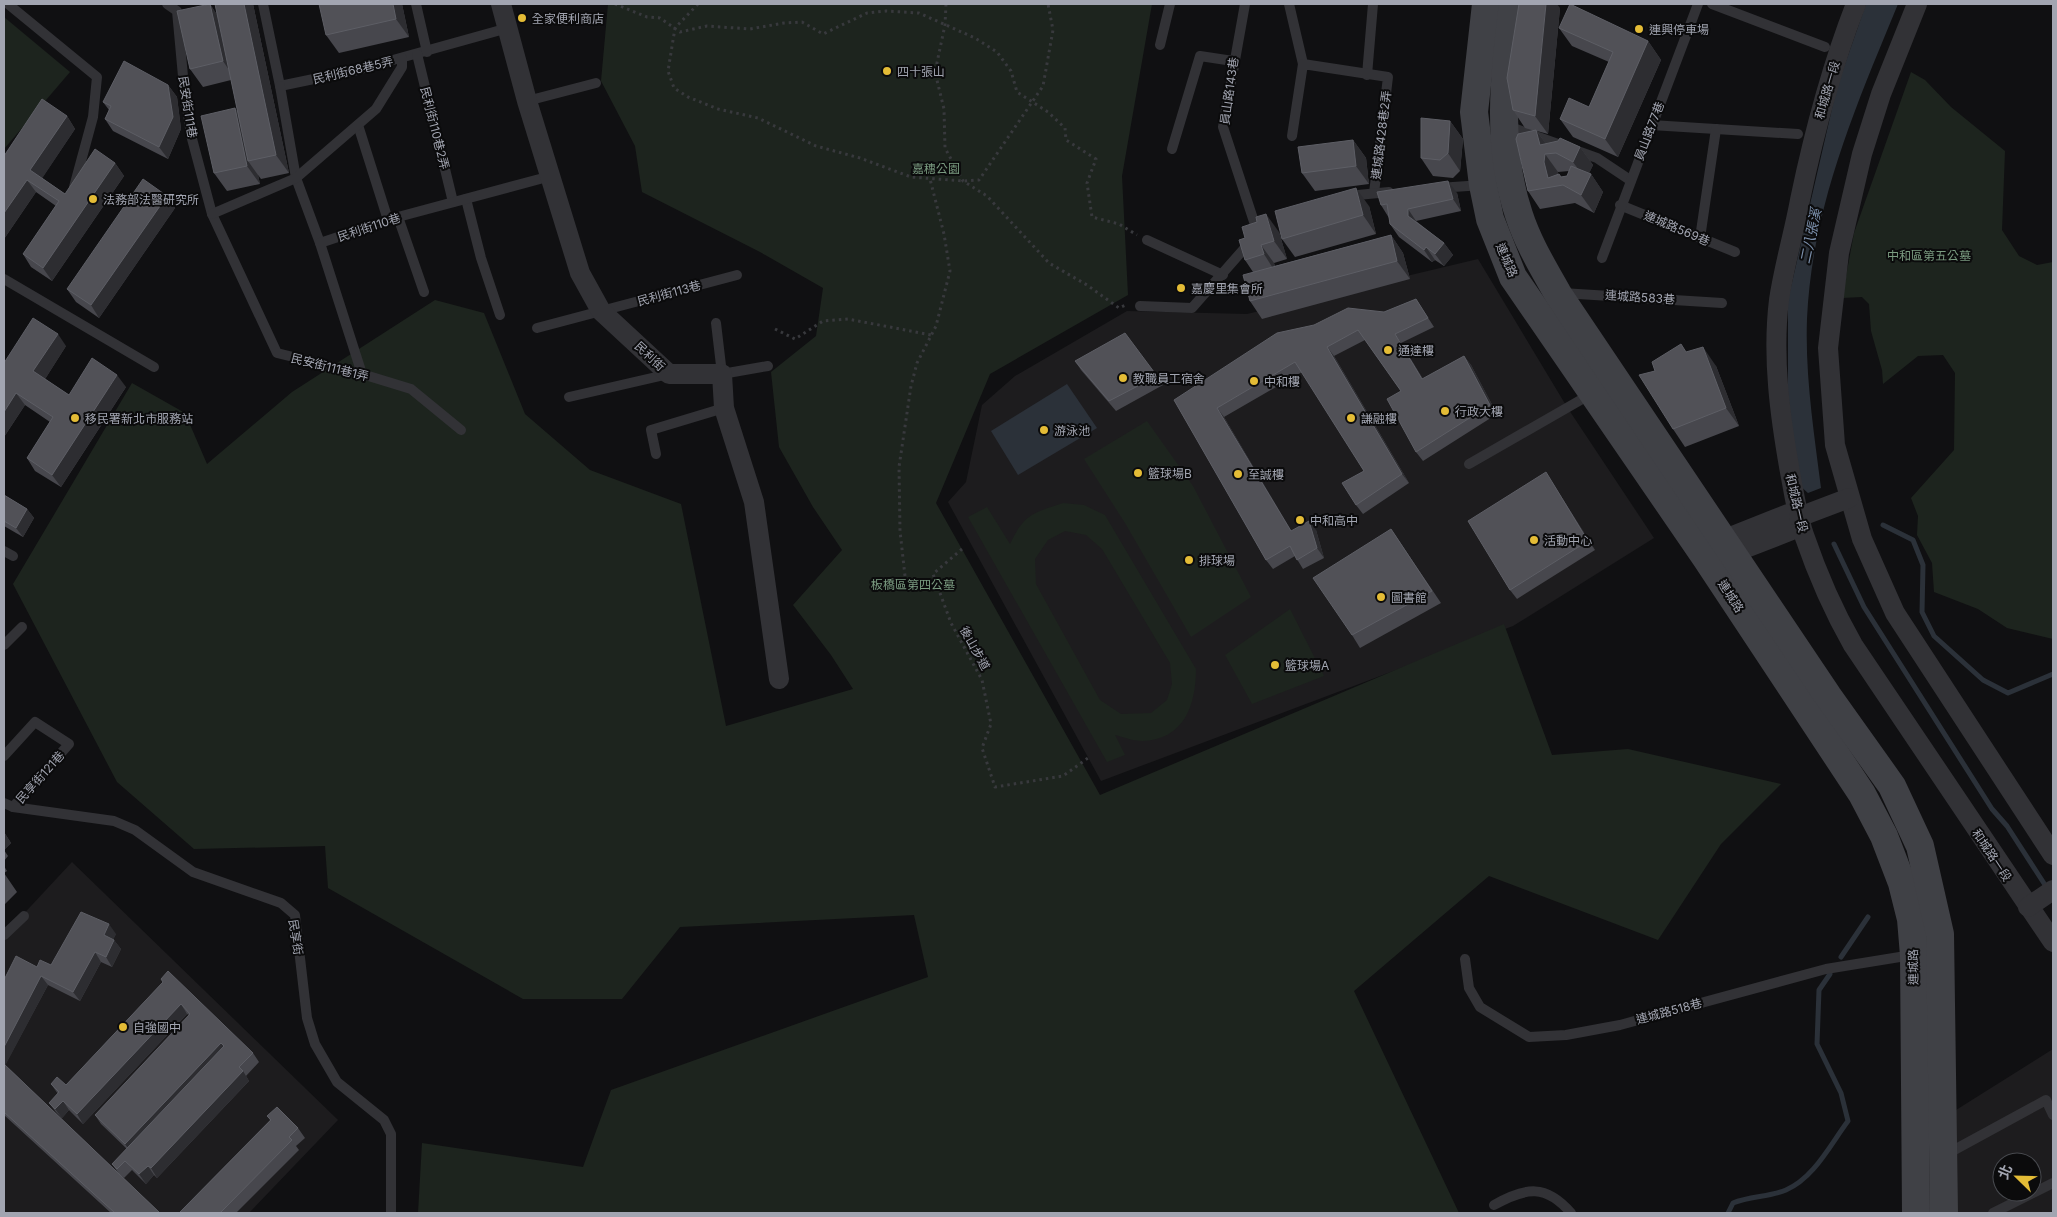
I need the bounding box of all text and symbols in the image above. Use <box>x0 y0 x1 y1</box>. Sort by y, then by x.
place label: 全家便利商店 <box>532 11 604 26</box>
marker: 全家便利商店 <box>516 12 528 24</box>
place label: 連興停車場 <box>1649 22 1709 37</box>
marker: 連興停車場 <box>1633 23 1645 35</box>
street label: 民利街68巷5弄 <box>311 53 395 87</box>
street label: 員山路143巷 <box>1217 56 1241 126</box>
street label: 和城路一段 <box>1812 59 1842 121</box>
place label: 四十張山 <box>897 64 945 79</box>
marker: 四十張山 <box>881 65 893 77</box>
street label: 民安街111巷 <box>176 75 200 139</box>
street label: 民利街110巷2弄 <box>417 85 453 171</box>
street label: 連城路428巷2弄 <box>1368 90 1394 180</box>
street label: 員山路77巷 <box>1631 99 1667 163</box>
park label: 嘉穗公園 <box>912 161 960 176</box>
place label: 法務部法醫研究所 <box>103 192 199 207</box>
marker: 法務部法醫研究所 <box>87 193 99 205</box>
water label: 二八張溪 <box>1796 205 1825 265</box>
street label: 連城路569巷 <box>1642 207 1712 249</box>
street label: 民利街110巷 <box>336 210 402 244</box>
street label: 連城路 <box>1493 240 1521 280</box>
park label: 中和區第五公墓 <box>1887 248 1971 263</box>
street label: 民利街113巷 <box>636 277 702 309</box>
place label: 嘉慶里集會所 <box>1191 281 1263 296</box>
marker: 嘉慶里集會所 <box>1175 282 1187 294</box>
street label: 連城路583巷 <box>1604 287 1676 307</box>
street label: 民利街 <box>632 338 668 374</box>
place label: 通達樓 <box>1398 343 1434 358</box>
marker: 通達樓 <box>1382 344 1394 356</box>
street label: 民安街111巷1弄 <box>290 350 370 384</box>
place label: 教職員工宿舍 <box>1133 371 1205 386</box>
marker: 教職員工宿舍 <box>1117 372 1129 384</box>
place label: 中和樓 <box>1264 374 1300 389</box>
marker: 中和樓 <box>1248 375 1260 387</box>
place label: 行政大樓 <box>1455 404 1503 419</box>
marker: 行政大樓 <box>1439 405 1451 417</box>
place label: 移民署新北市服務站 <box>85 411 193 426</box>
place label: 謙融樓 <box>1361 411 1397 426</box>
marker: 移民署新北市服務站 <box>69 412 81 424</box>
marker: 謙融樓 <box>1345 412 1357 424</box>
place label: 游泳池 <box>1054 423 1090 438</box>
marker: 游泳池 <box>1038 424 1050 436</box>
place label: 籃球場B <box>1148 466 1192 481</box>
marker: 籃球場B <box>1132 467 1144 479</box>
place label: 至誠樓 <box>1248 467 1284 482</box>
marker: 至誠樓 <box>1232 468 1244 480</box>
street label: 和城路一段 <box>1783 472 1811 534</box>
place label: 中和高中 <box>1310 513 1358 528</box>
marker: 中和高中 <box>1294 514 1306 526</box>
place label: 活動中心 <box>1544 533 1592 548</box>
marker: 活動中心 <box>1528 534 1540 546</box>
place label: 排球場 <box>1199 553 1235 568</box>
marker: 排球場 <box>1183 554 1195 566</box>
park label: 板橋區第四公墓 <box>871 577 955 592</box>
street label: 連城路 <box>1715 577 1747 615</box>
place label: 圖書館 <box>1391 590 1427 605</box>
marker: 圖書館 <box>1375 591 1387 603</box>
street label: 後山步道 <box>957 623 993 673</box>
place label: 籃球場A <box>1285 658 1329 673</box>
marker: 籃球場A <box>1269 659 1281 671</box>
street label: 民享街121巷 <box>13 748 67 806</box>
street label: 和城路一段 <box>1969 826 2015 884</box>
street label: 民享街 <box>286 918 306 956</box>
street label: 連城路 <box>1905 949 1921 985</box>
street label: 連城路518巷 <box>1634 995 1704 1027</box>
place label: 自強國中 <box>133 1020 181 1035</box>
marker: 自強國中 <box>117 1021 129 1033</box>
north arrow <box>1992 1152 2042 1202</box>
text: 北 <box>1994 1162 2015 1181</box>

